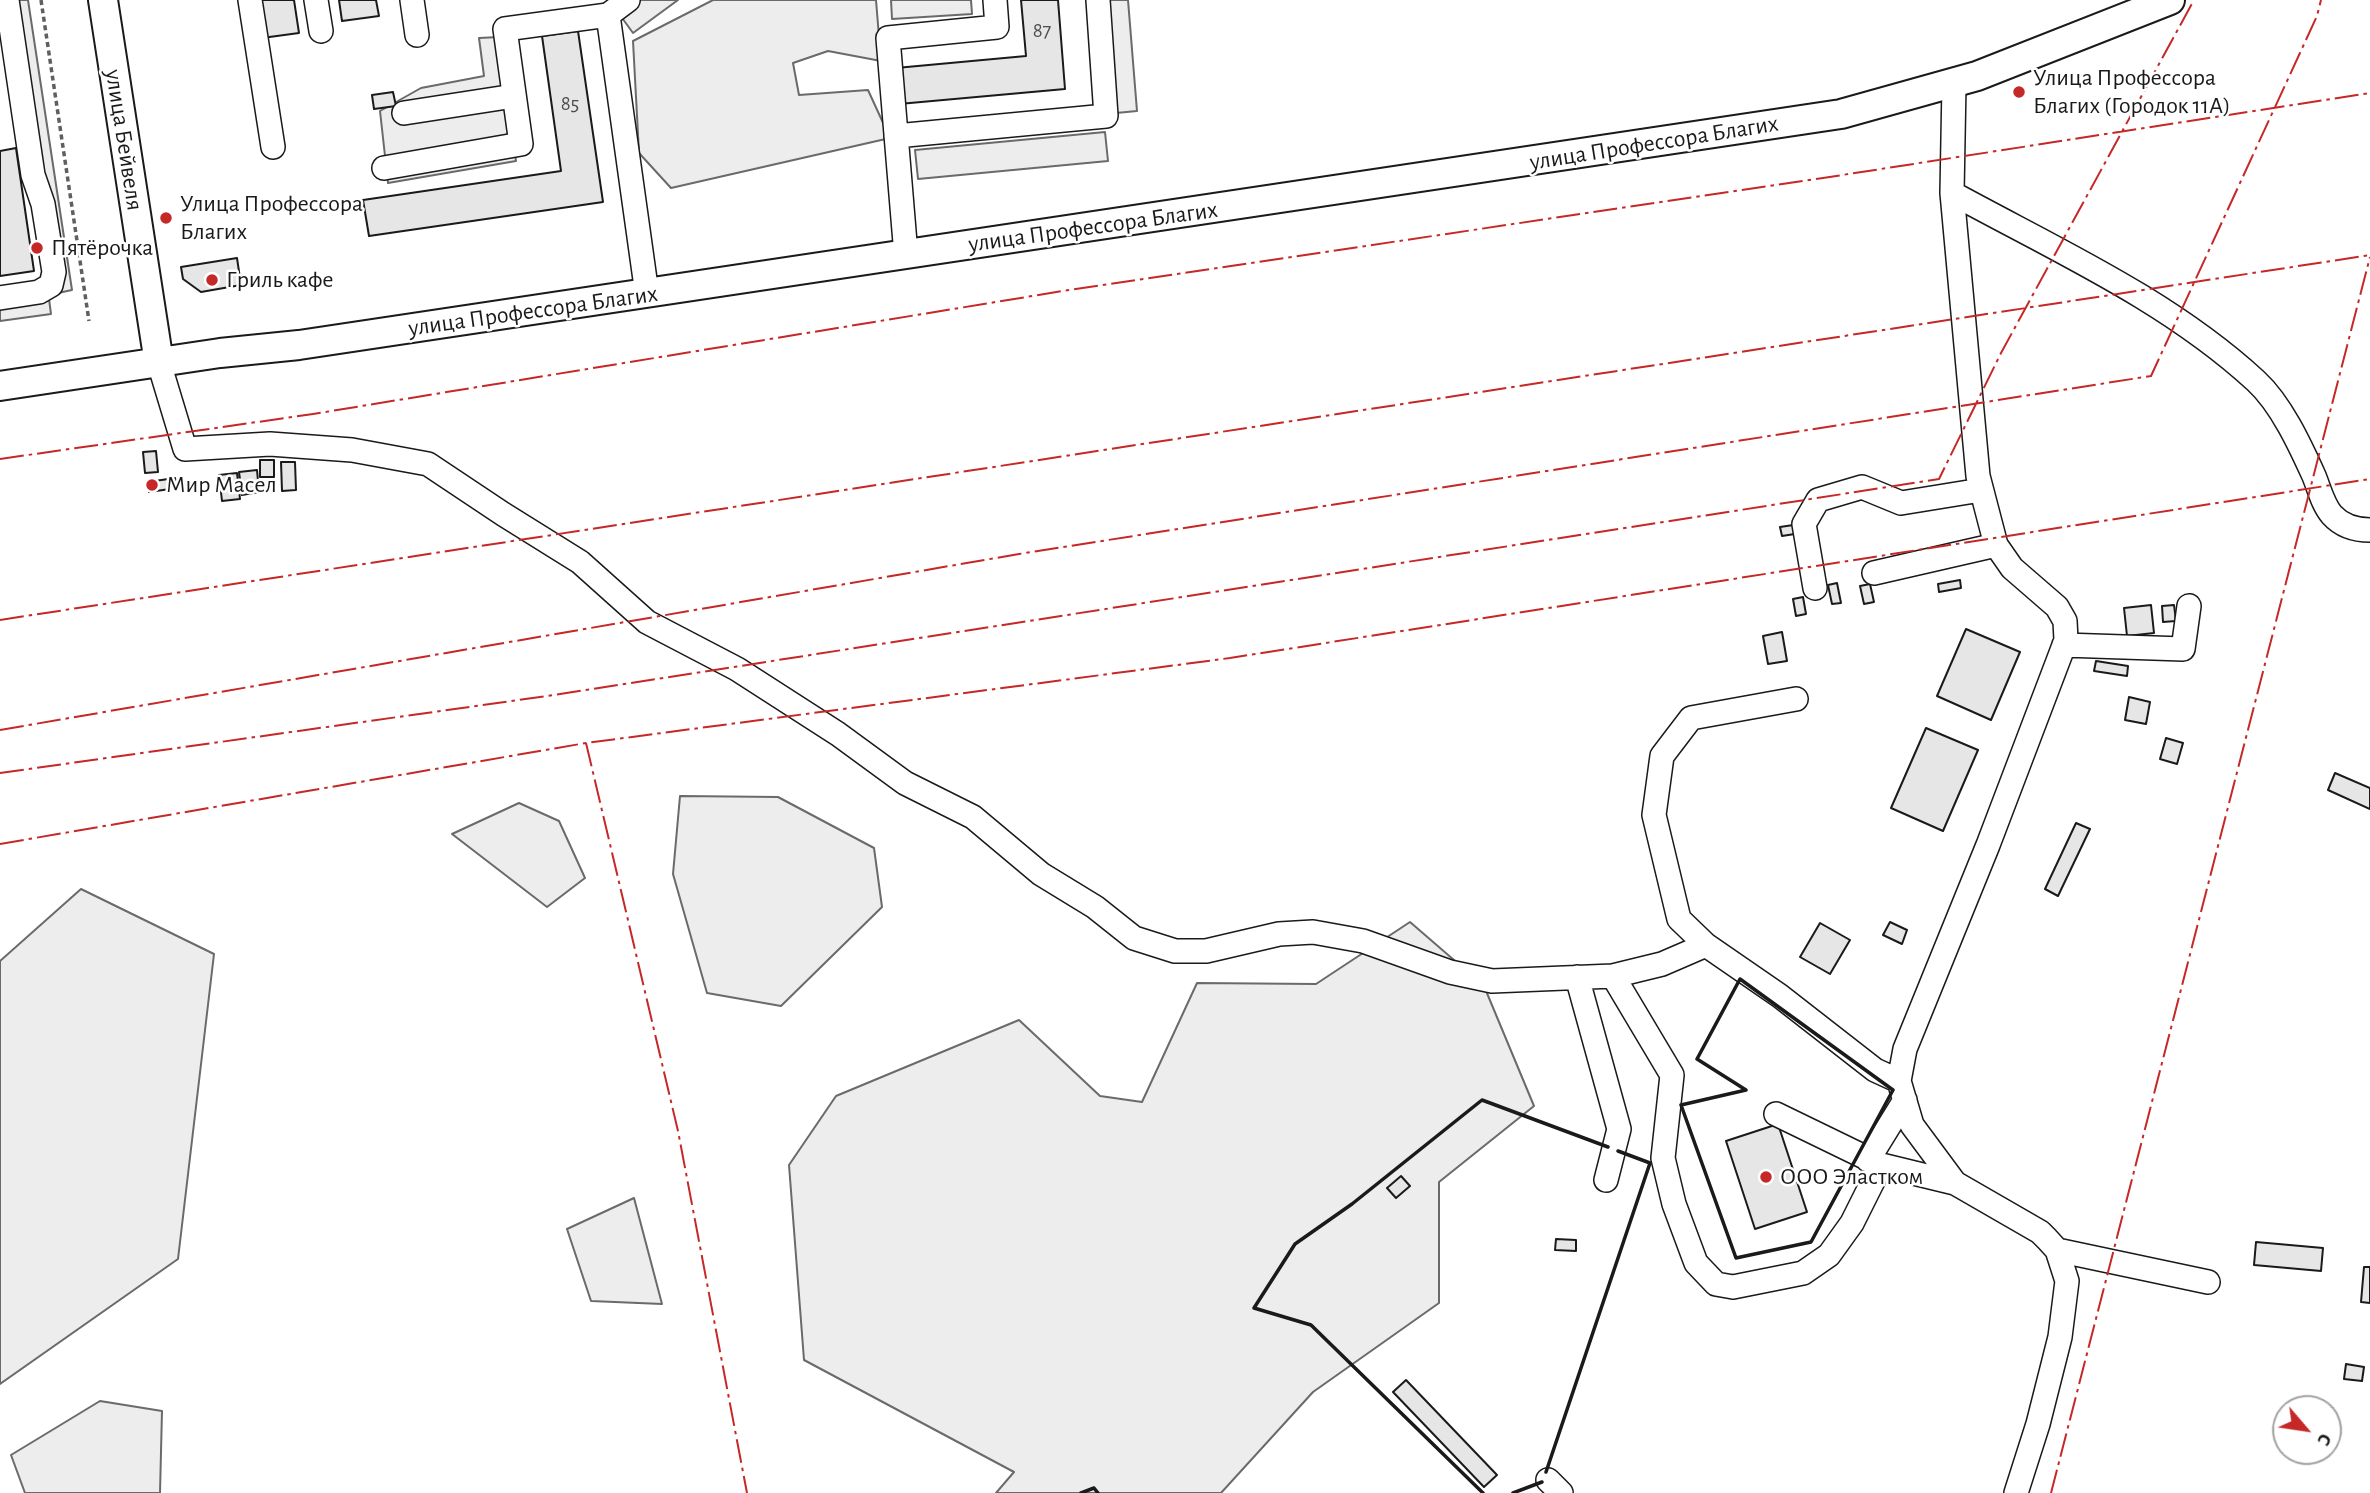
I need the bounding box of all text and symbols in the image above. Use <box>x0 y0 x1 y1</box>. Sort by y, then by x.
house number: 87 <box>1033 18 1051 44</box>
place label: Улица Профессора Благих (Городок 11А) <box>2033 64 2231 120</box>
street label: улица Бейвеля <box>99 67 149 213</box>
marker: Улица Профессора Благих (Городок 11А) <box>2011 84 2027 100</box>
house number: 85 <box>561 91 579 117</box>
street label: улица Профессора Благих <box>1528 109 1780 177</box>
place label: Улица Профессора Благих <box>180 190 363 246</box>
street label: улица Профессора Благих <box>966 195 1220 259</box>
marker: Улица Профессора Благих <box>158 210 174 226</box>
place label: Пятёрочка <box>51 234 153 262</box>
marker: Пятёрочка <box>29 240 45 256</box>
place label: Гриль кафе <box>226 266 334 294</box>
marker: Гриль кафе <box>204 272 220 288</box>
street label: улица Профессора Благих <box>406 279 660 343</box>
place label: Мир Масел <box>166 471 277 499</box>
marker: Мир Масел <box>144 477 160 493</box>
place label: ООО Эластком <box>1780 1163 1923 1191</box>
marker: ООО Эластком <box>1758 1169 1774 1185</box>
north arrow <box>2272 1395 2342 1465</box>
text: С <box>2313 1430 2335 1449</box>

